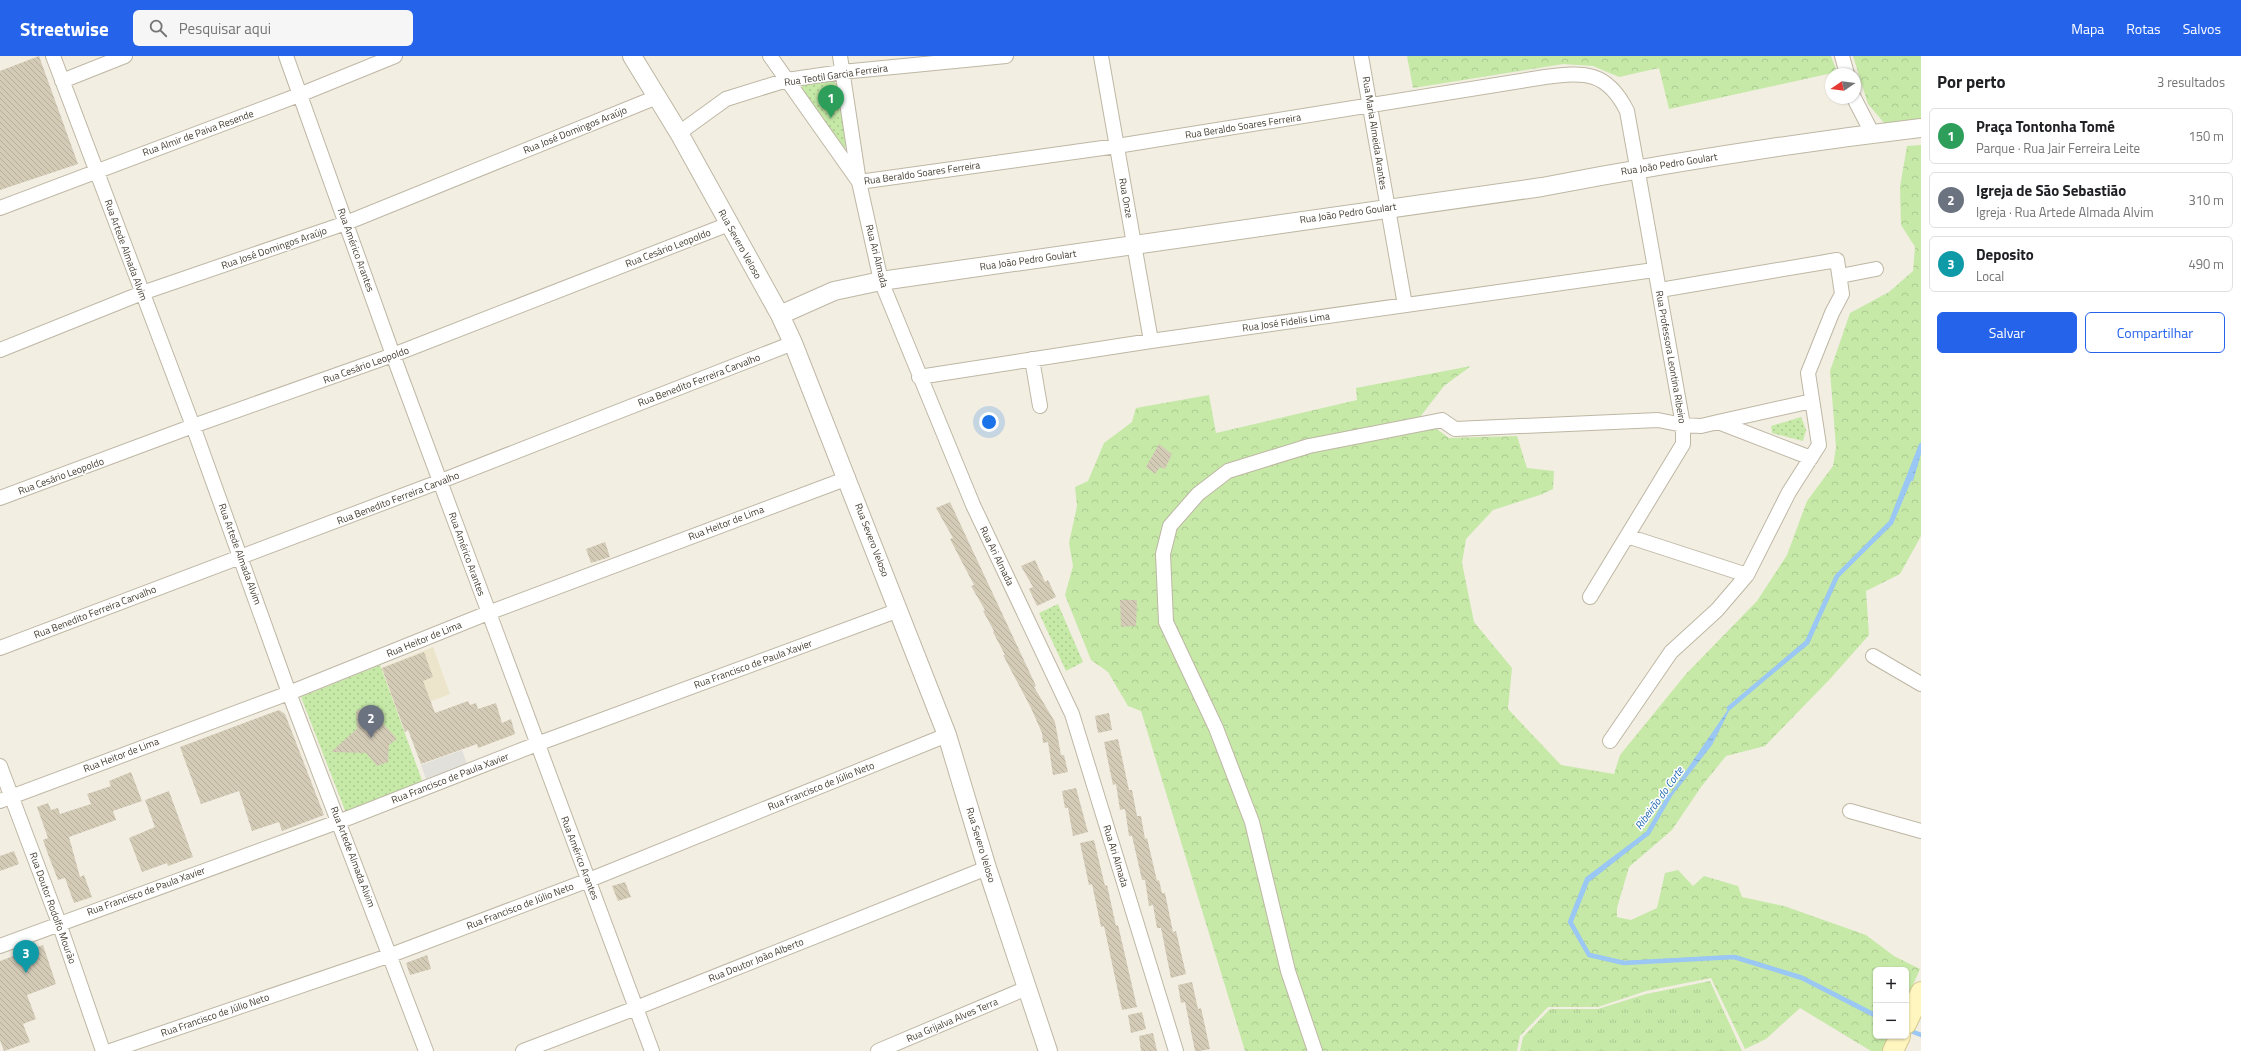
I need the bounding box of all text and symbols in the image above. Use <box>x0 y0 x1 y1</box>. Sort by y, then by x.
search box <box>133 10 413 46</box>
text: Streetwise <box>20 14 109 43</box>
icon: search <box>147 17 169 39</box>
text: Pesquisar aqui <box>179 17 271 40</box>
text: Mapa <box>2071 18 2104 39</box>
text: Rotas <box>2126 18 2161 39</box>
text: Salvos <box>2183 18 2221 39</box>
street label: Rua Teotil Garcia Ferreira <box>783 60 889 90</box>
north arrow <box>1825 68 1861 104</box>
text: Por perto <box>1937 69 2006 95</box>
text: 3 resultados <box>2157 72 2225 92</box>
street label: Rua Maria Almeida Arantes <box>1359 75 1391 191</box>
pin: 1 <box>818 85 844 118</box>
street label: Rua José Domingos Araújo <box>521 102 629 158</box>
street label: Rua Almir de Paiva Resende <box>140 106 256 160</box>
street label: Rua Beraldo Soares Ferreira <box>1184 109 1302 143</box>
text: Praça Tontonha Tomé <box>1976 115 2115 138</box>
text: 1 <box>1947 126 1955 146</box>
text: 150 m <box>2188 126 2224 146</box>
text: Parque · Rua Jair Ferreira Leite <box>1976 138 2140 158</box>
street label: Rua João Pedro Goulart <box>1620 149 1719 179</box>
street label: Rua Beraldo Soares Ferreira <box>863 157 981 189</box>
street label: Rua Onze <box>1115 177 1137 219</box>
text: Igreja de São Sebastião <box>1976 179 2126 202</box>
text: 2 <box>1947 190 1955 210</box>
text: 310 m <box>2188 190 2224 210</box>
street label: Rua Artede Almada Alvim <box>101 197 151 303</box>
street label: Rua João Pedro Goulart <box>1299 199 1398 227</box>
text: Igreja · Rua Artede Almada Alvim <box>1976 202 2154 222</box>
street label: Rua Américo Arantes <box>334 206 378 294</box>
street label: Rua Severo Veloso <box>715 206 765 282</box>
street label: Rua José Domingos Araújo <box>219 223 329 273</box>
street label: Rua Ari Almada <box>862 223 892 289</box>
street label: Rua Cesário Leopoldo <box>623 225 713 271</box>
text: Deposito <box>1976 243 2034 266</box>
street label: Rua João Pedro Goulart <box>979 246 1078 274</box>
text: 3 <box>1947 254 1955 274</box>
text: 490 m <box>2188 254 2224 274</box>
text: Local <box>1976 266 2004 286</box>
street label: Rua Professora Leontina Ribeiro <box>1652 289 1690 425</box>
street label: Rua José Fidelis Lima <box>1241 308 1331 336</box>
button: Salvar <box>1937 312 2077 353</box>
button: Compartilhar <box>2085 312 2225 353</box>
street label: Rua Cesário Leopoldo <box>321 343 411 387</box>
street label: Rua Benedito Ferreira Carvalho <box>636 350 762 410</box>
your location <box>979 412 999 432</box>
street label: Rua Cesário Leopoldo <box>16 454 106 498</box>
street label: Rua Benedito Ferreira Carvalho <box>335 468 461 528</box>
street label: Rua Artede Almada Alvim <box>215 501 265 607</box>
street label: Rua Severo Veloso <box>851 501 893 579</box>
street label: Rua Heitor de Lima <box>686 502 766 544</box>
street label: Rua Américo Arantes <box>445 510 489 598</box>
street label: Rua Ari Almada <box>976 524 1018 588</box>
street label: Rua Benedito Ferreira Carvalho <box>32 582 158 642</box>
street label: Rua Heitor de Lima <box>384 617 464 661</box>
street label: Rua Francisco de Paula Xavier <box>692 635 815 692</box>
pin: 2 <box>358 705 384 738</box>
street label: Rua Heitor de Lima <box>81 734 161 776</box>
street label: Rua Francisco de Paula Xavier <box>389 748 511 807</box>
street label: Rua Francisco de Júlio Neto <box>765 758 877 814</box>
water label: Ribeirão do Corte <box>1631 763 1688 833</box>
street label: Rua Artede Almada Alvim <box>327 804 379 910</box>
street label: Rua Severo Veloso <box>962 806 1000 884</box>
street label: Rua Américo Arantes <box>557 814 603 902</box>
street label: Rua Ari Almada <box>1099 823 1133 889</box>
street label: Rua Doutor Rodolfo Mourão <box>26 850 80 966</box>
street label: Rua Francisco de Paula Xavier <box>85 862 208 919</box>
street label: Rua Francisco de Júlio Neto <box>464 879 576 933</box>
street label: Rua Doutor João Alberto <box>706 934 806 986</box>
pin: 3 <box>13 940 39 973</box>
map controls <box>1873 967 1909 1039</box>
button: + <box>1873 967 1909 1003</box>
street label: Rua Francisco de Júlio Neto <box>159 989 271 1041</box>
street label: Rua Grijalva Alves Terra <box>904 994 1000 1046</box>
button: − <box>1873 1003 1909 1039</box>

